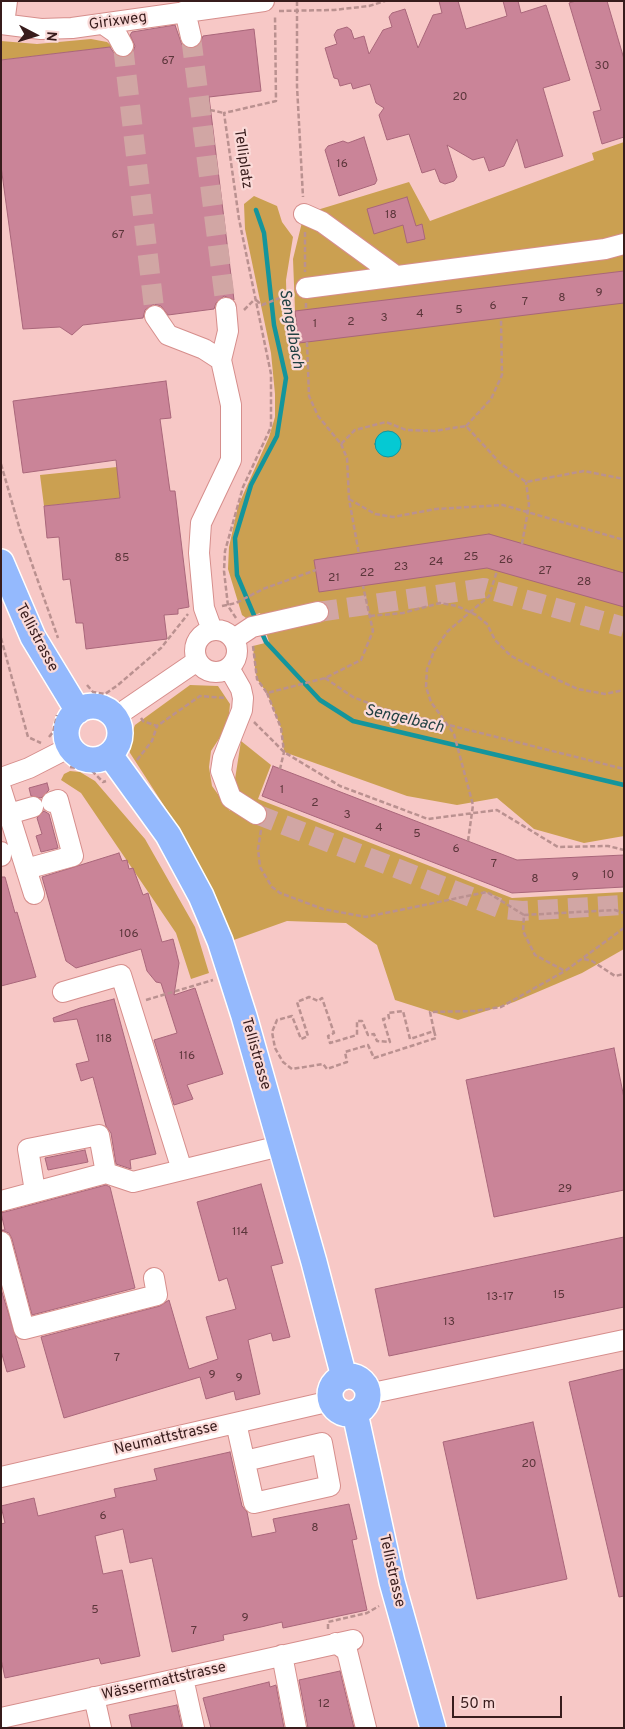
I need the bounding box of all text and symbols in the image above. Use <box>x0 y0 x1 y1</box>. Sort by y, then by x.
street label: Girixweg <box>88 9 148 35</box>
north arrow <box>10 10 60 60</box>
text: N <box>42 31 59 42</box>
house number: 67 <box>161 55 175 69</box>
house number: 30 <box>595 60 609 74</box>
house number: 20 <box>452 91 468 105</box>
street label: Telliplatz <box>229 128 255 190</box>
house number: 16 <box>336 158 348 172</box>
house number: 18 <box>385 209 397 223</box>
house number: 67 <box>111 229 125 243</box>
house number: 9 <box>595 287 603 301</box>
water label: Sengelbach <box>274 288 306 370</box>
house number: 8 <box>558 292 566 306</box>
house number: 7 <box>522 296 528 310</box>
house number: 6 <box>489 300 497 314</box>
house number: 5 <box>455 304 463 318</box>
house number: 4 <box>416 308 424 322</box>
house number: 3 <box>380 312 388 326</box>
house number: 2 <box>347 316 355 330</box>
house number: 1 <box>313 318 317 332</box>
house number: 25 <box>464 551 478 565</box>
house number: 85 <box>115 552 129 566</box>
house number: 26 <box>499 554 513 568</box>
house number: 24 <box>429 556 443 570</box>
house number: 23 <box>394 561 408 575</box>
house number: 27 <box>538 565 552 579</box>
house number: 22 <box>360 567 374 581</box>
house number: 21 <box>328 572 340 586</box>
house number: 28 <box>577 576 591 590</box>
street label: Tellistrasse <box>11 601 61 675</box>
water label: Sengelbach <box>363 702 445 738</box>
house number: 1 <box>280 784 284 798</box>
house number: 2 <box>311 797 319 811</box>
house number: 3 <box>343 809 351 823</box>
house number: 4 <box>375 822 383 836</box>
house number: 5 <box>413 828 421 842</box>
house number: 6 <box>452 843 460 857</box>
house number: 7 <box>491 858 497 872</box>
house number: 10 <box>602 869 614 883</box>
house number: 9 <box>571 871 579 885</box>
house number: 8 <box>531 873 539 887</box>
house number: 106 <box>119 928 139 942</box>
street label: Tellistrasse <box>236 1016 274 1092</box>
house number: 118 <box>96 1033 112 1047</box>
house number: 116 <box>179 1050 195 1064</box>
house number: 29 <box>558 1183 572 1197</box>
house number: 114 <box>232 1226 248 1240</box>
house number: 15 <box>553 1289 565 1303</box>
house number: 13-17 <box>486 1291 514 1305</box>
house number: 13 <box>443 1316 455 1330</box>
house number: 7 <box>114 1352 120 1366</box>
house number: 9 <box>208 1369 216 1383</box>
house number: 9 <box>235 1372 243 1386</box>
street label: Neumattstrasse <box>112 1418 220 1460</box>
house number: 20 <box>521 1458 537 1472</box>
house number: 6 <box>99 1510 107 1524</box>
house number: 8 <box>311 1522 319 1536</box>
street label: Tellistrasse <box>374 1533 408 1609</box>
house number: 5 <box>91 1604 99 1618</box>
house number: 9 <box>241 1612 249 1626</box>
house number: 7 <box>191 1625 197 1639</box>
street label: Wässermattstrasse <box>100 1659 228 1705</box>
scale bar <box>455 1686 565 1718</box>
text: 50 m <box>460 1695 495 1714</box>
house number: 12 <box>318 1698 330 1712</box>

